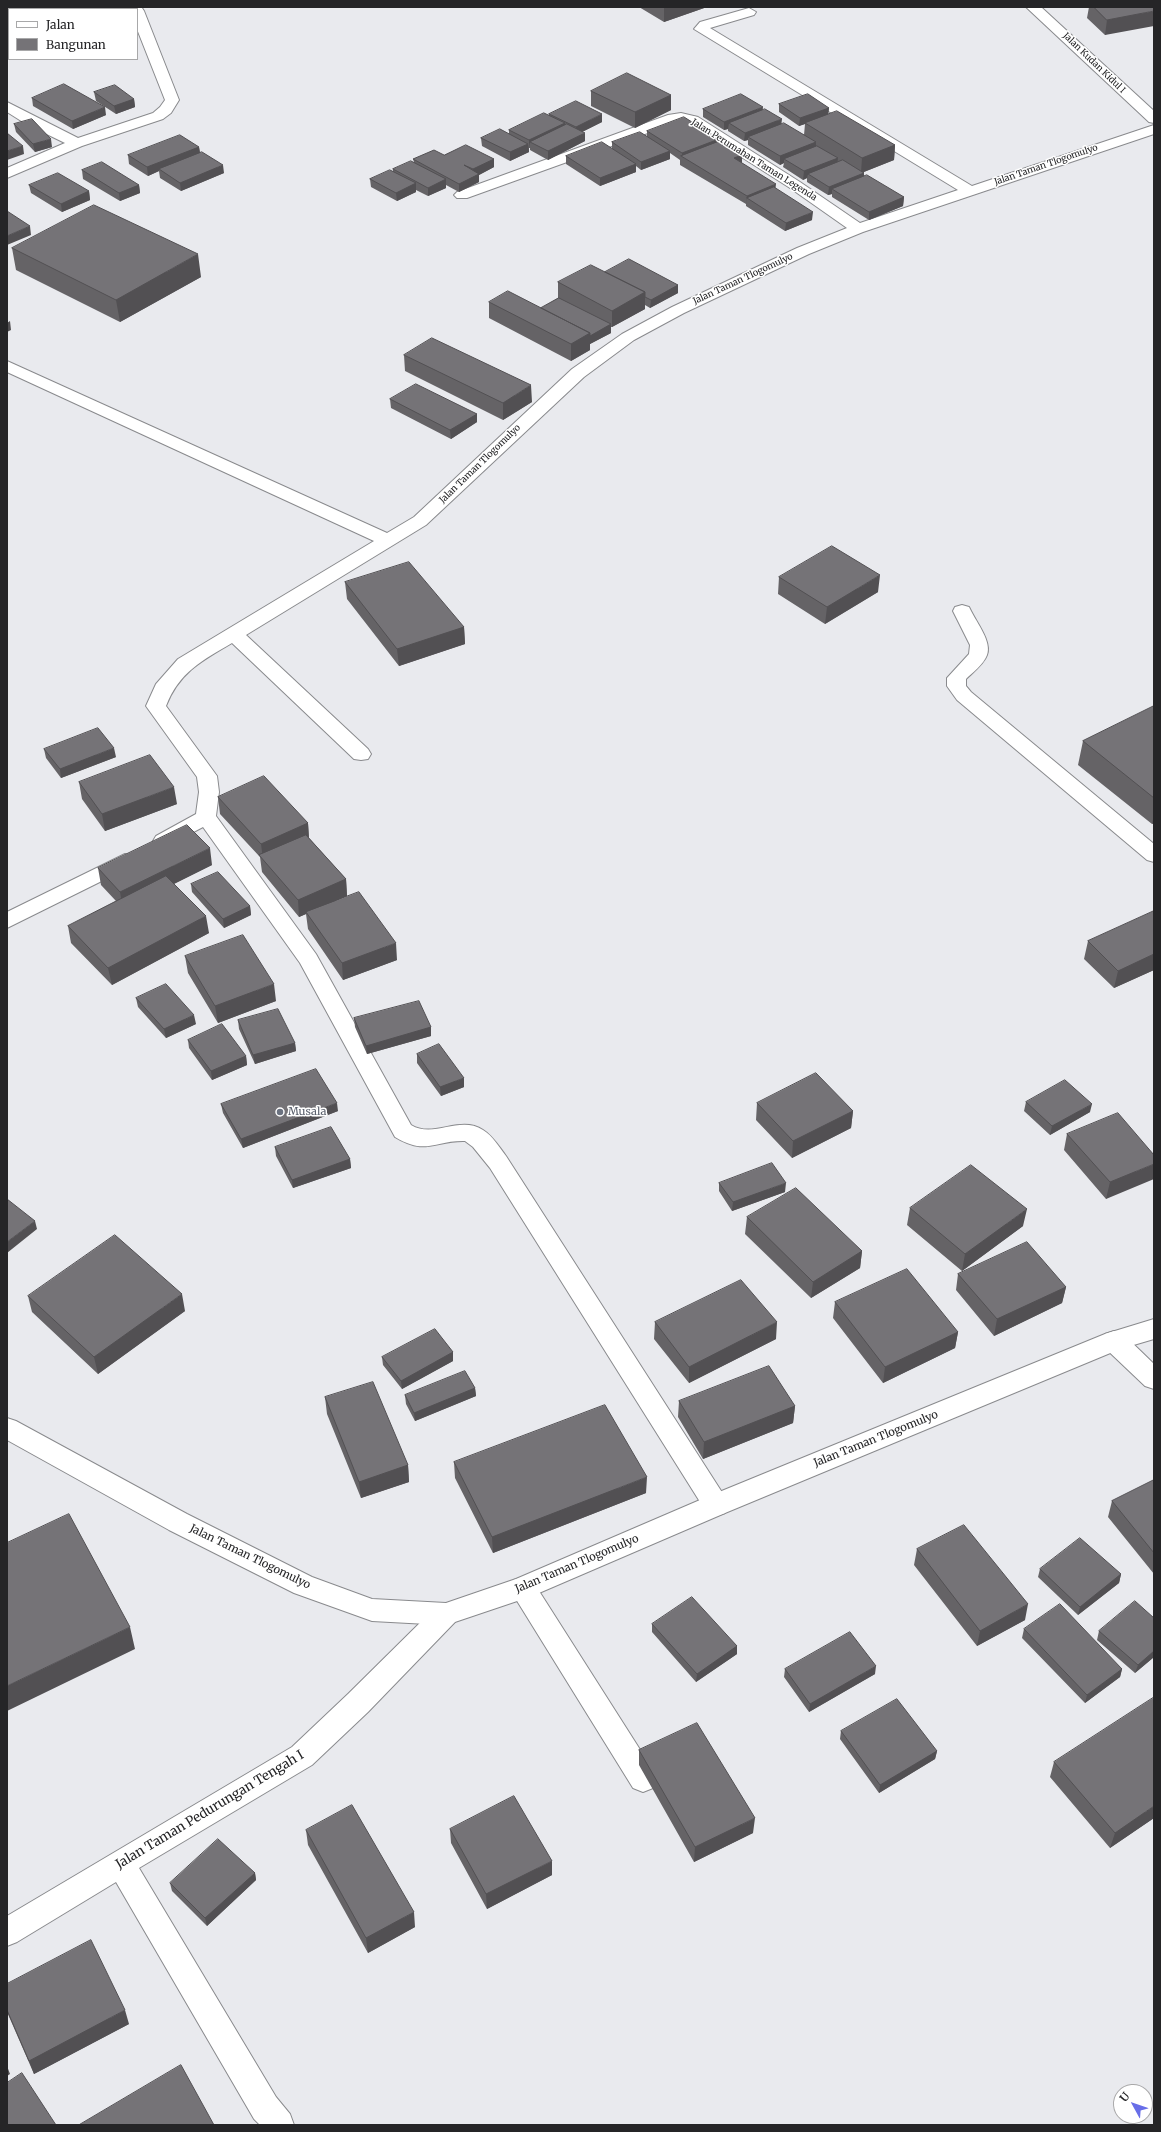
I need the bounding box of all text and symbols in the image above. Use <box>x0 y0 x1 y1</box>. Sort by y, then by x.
legend <box>8 8 138 60</box>
text: Jalan <box>46 17 75 32</box>
street label: Jalan Kudan Kidul I <box>1061 30 1127 96</box>
text: Bangunan <box>46 37 106 52</box>
street label: Jalan Perumahan Taman Legenda <box>689 117 819 203</box>
street label: Jalan Taman Tlogomulyo <box>993 142 1099 188</box>
street label: Jalan Taman Tlogomulyo <box>691 251 795 307</box>
street label: Jalan Taman Tlogomulyo <box>437 422 523 506</box>
place label: Musala <box>288 1105 326 1119</box>
marker: Musala <box>275 1107 285 1117</box>
street label: Jalan Taman Tlogomulyo <box>812 1408 940 1470</box>
street label: Jalan Taman Tlogomulyo <box>187 1522 313 1592</box>
street label: Jalan Taman Tlogomulyo <box>513 1532 641 1596</box>
street label: Jalan Taman Pedurungan Tengah I <box>113 1748 307 1872</box>
north arrow <box>1113 2084 1153 2124</box>
text: U <box>1117 2089 1133 2105</box>

